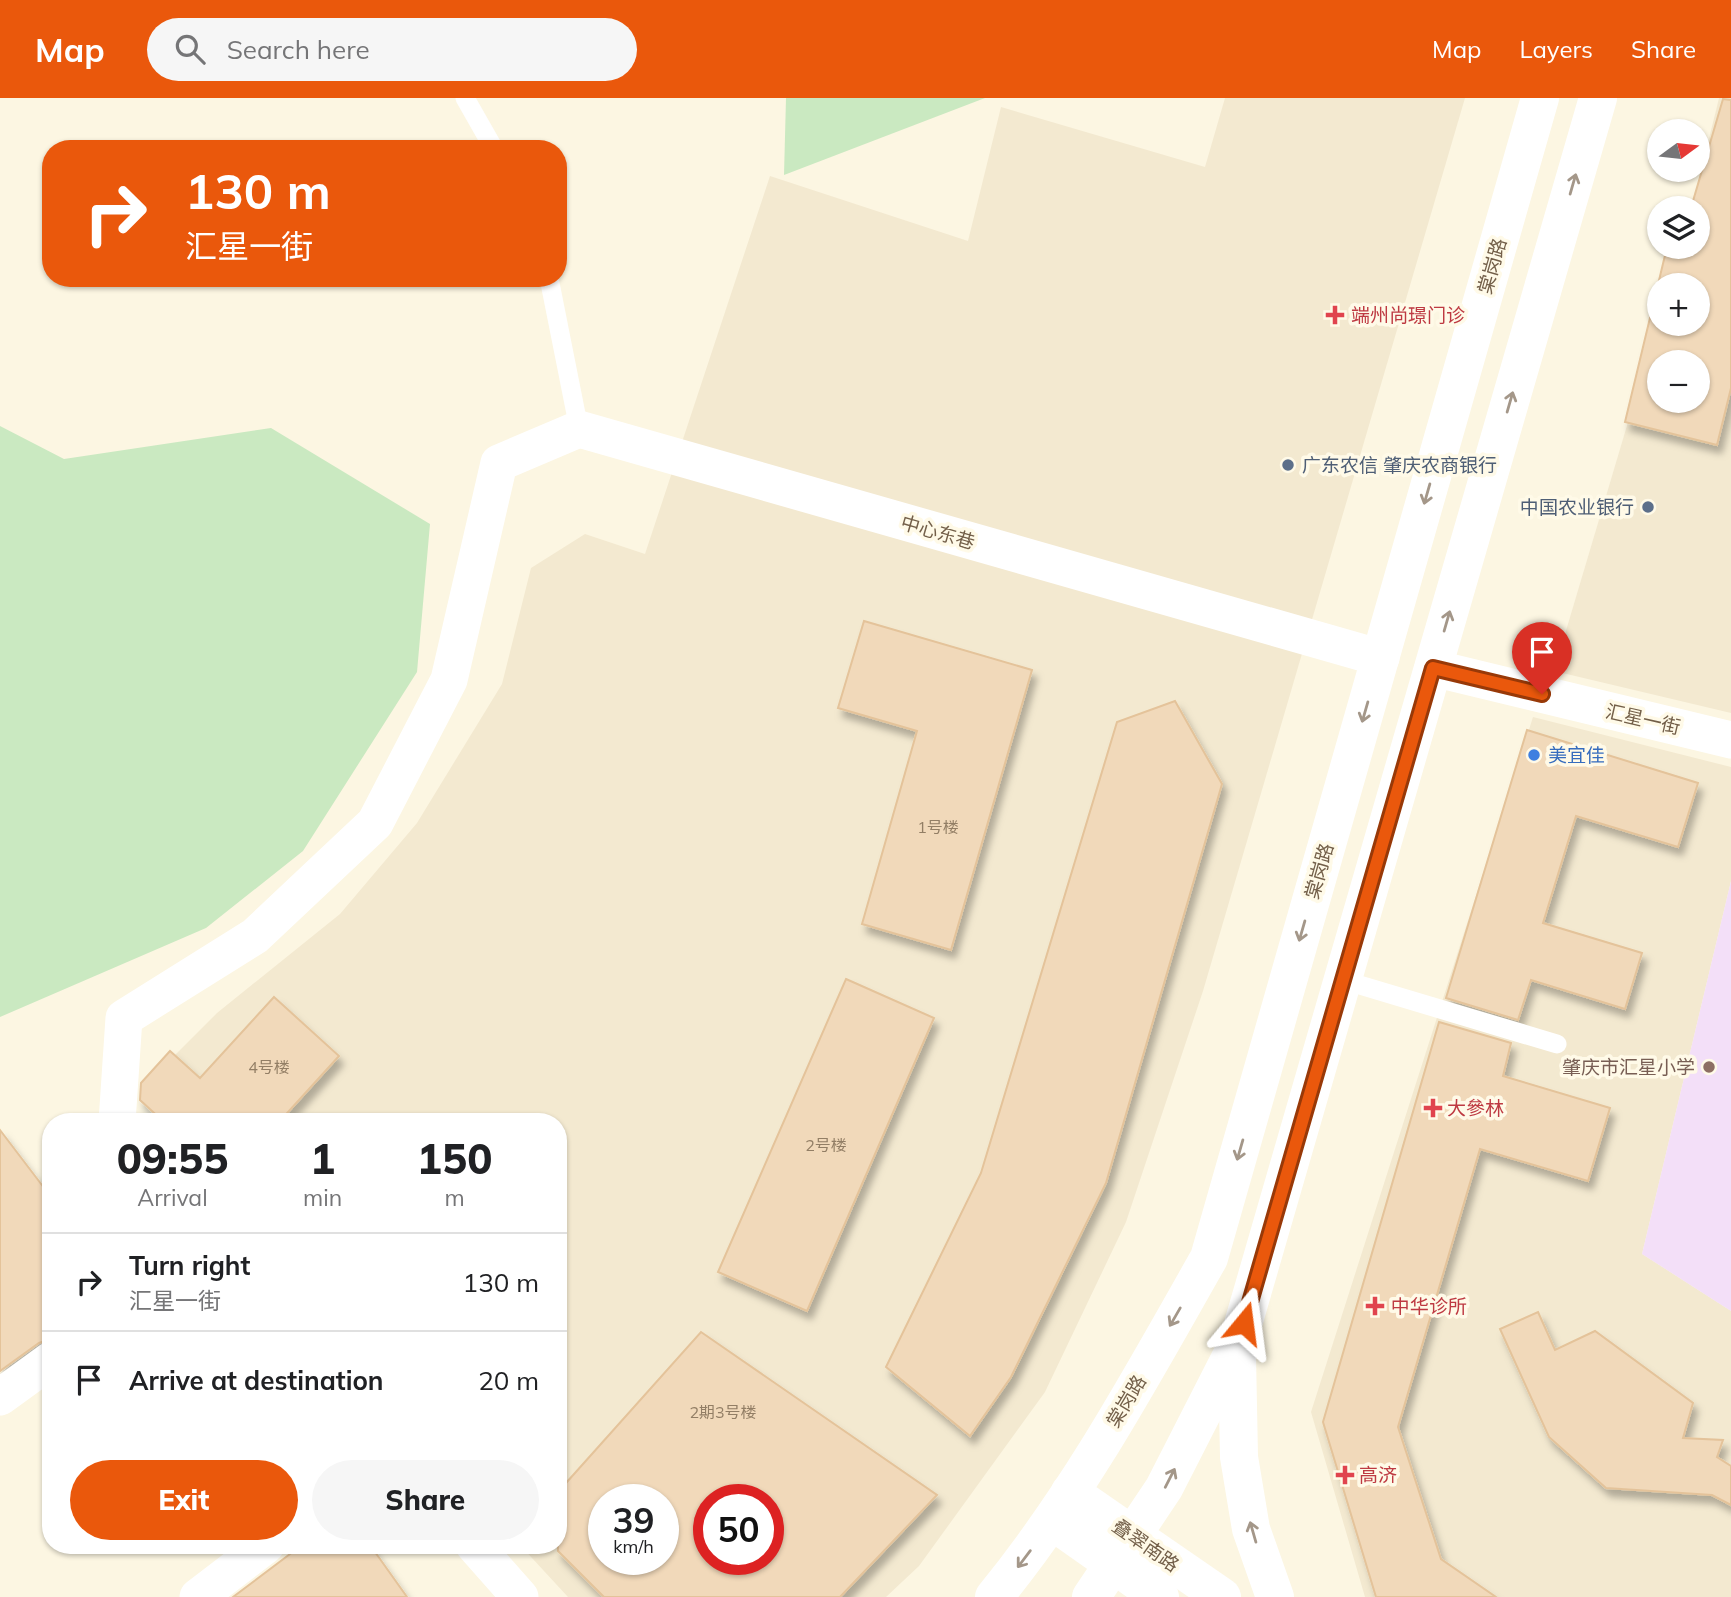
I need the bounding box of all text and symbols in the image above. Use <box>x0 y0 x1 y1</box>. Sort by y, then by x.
search box <box>147 18 637 81</box>
text: Map <box>35 29 105 70</box>
icon: search <box>171 30 209 68</box>
text: Search here <box>227 33 370 66</box>
text: Map <box>1432 34 1481 64</box>
text: Layers <box>1519 34 1593 64</box>
text: Share <box>1631 34 1696 64</box>
north arrow <box>1647 119 1710 182</box>
map controls <box>1647 119 1710 413</box>
text: 130 m <box>185 160 331 221</box>
icon: right <box>70 168 161 259</box>
one-way arrow <box>1568 173 1581 195</box>
button: layers <box>1647 196 1710 259</box>
text: 汇星一街 <box>185 226 313 266</box>
street label: 棠岗路 <box>1473 235 1511 297</box>
button: + <box>1647 273 1710 336</box>
place label: 端州尚璟门诊 <box>1351 303 1465 327</box>
marker: 端州尚璟门诊 <box>1325 305 1345 325</box>
button: − <box>1647 350 1710 413</box>
one-way arrow <box>1505 391 1518 413</box>
place label: 广东农信 肇庆农商银行 <box>1302 453 1497 477</box>
marker: 广东农信 肇庆农商银行 <box>1280 457 1296 473</box>
one-way arrow <box>1420 482 1433 504</box>
place label: 中国农业银行 <box>1520 495 1634 519</box>
marker: 中国农业银行 <box>1640 499 1656 515</box>
street label: 中心东巷 <box>898 510 978 554</box>
one-way arrow <box>1442 610 1455 632</box>
pin <box>1512 622 1572 694</box>
icon: arrive <box>1523 633 1561 671</box>
street label: 汇星一街 <box>1603 699 1683 739</box>
one-way arrow <box>1357 701 1370 723</box>
place label: 美宜佳 <box>1548 743 1605 767</box>
marker: 美宜佳 <box>1526 747 1542 763</box>
house number: 1号楼 <box>917 817 959 837</box>
street label: 棠岗路 <box>1300 840 1338 902</box>
one-way arrow <box>1295 920 1308 942</box>
place label: 肇庆市汇星小学 <box>1562 1055 1695 1079</box>
house number: 4号楼 <box>248 1057 290 1077</box>
marker: 肇庆市汇星小学 <box>1701 1059 1717 1075</box>
place label: 大參林 <box>1447 1096 1504 1120</box>
marker: 大參林 <box>1425 1100 1441 1116</box>
text: 09:55 <box>117 1132 228 1185</box>
text: 1 <box>310 1132 335 1185</box>
text: 150 <box>417 1132 492 1185</box>
house number: 2号楼 <box>805 1135 847 1155</box>
one-way arrow <box>1232 1139 1245 1161</box>
text: Arrival <box>137 1183 208 1212</box>
text: min <box>303 1183 342 1212</box>
text: m <box>444 1183 465 1212</box>
text: Turn right <box>129 1249 250 1282</box>
icon: right <box>70 1263 108 1301</box>
text: 130 m <box>463 1266 539 1299</box>
text: 汇星一街 <box>129 1286 221 1315</box>
position arrow <box>1207 1286 1281 1360</box>
place label: 中华诊所 <box>1391 1294 1467 1318</box>
marker: 中华诊所 <box>1365 1296 1385 1316</box>
one-way arrow <box>1168 1306 1181 1327</box>
icon: arrive <box>70 1361 108 1399</box>
text: Arrive at destination <box>129 1364 384 1397</box>
text: 20 m <box>478 1364 539 1397</box>
street label: 棠岗路 <box>1101 1370 1151 1432</box>
house number: 2期3号楼 <box>689 1402 757 1422</box>
button: Exit <box>70 1460 298 1540</box>
button: Share <box>312 1460 539 1540</box>
place label: 高济 <box>1359 1463 1397 1487</box>
marker: 高济 <box>1337 1467 1353 1483</box>
one-way arrow <box>1163 1468 1177 1489</box>
speed limit sign: 50 <box>693 1484 784 1575</box>
text: 39 <box>612 1498 655 1542</box>
street label: 叠翠南路 <box>1108 1513 1184 1577</box>
one-way arrow <box>1246 1522 1259 1544</box>
text: km/h <box>613 1535 654 1558</box>
one-way arrow <box>1016 1550 1031 1568</box>

